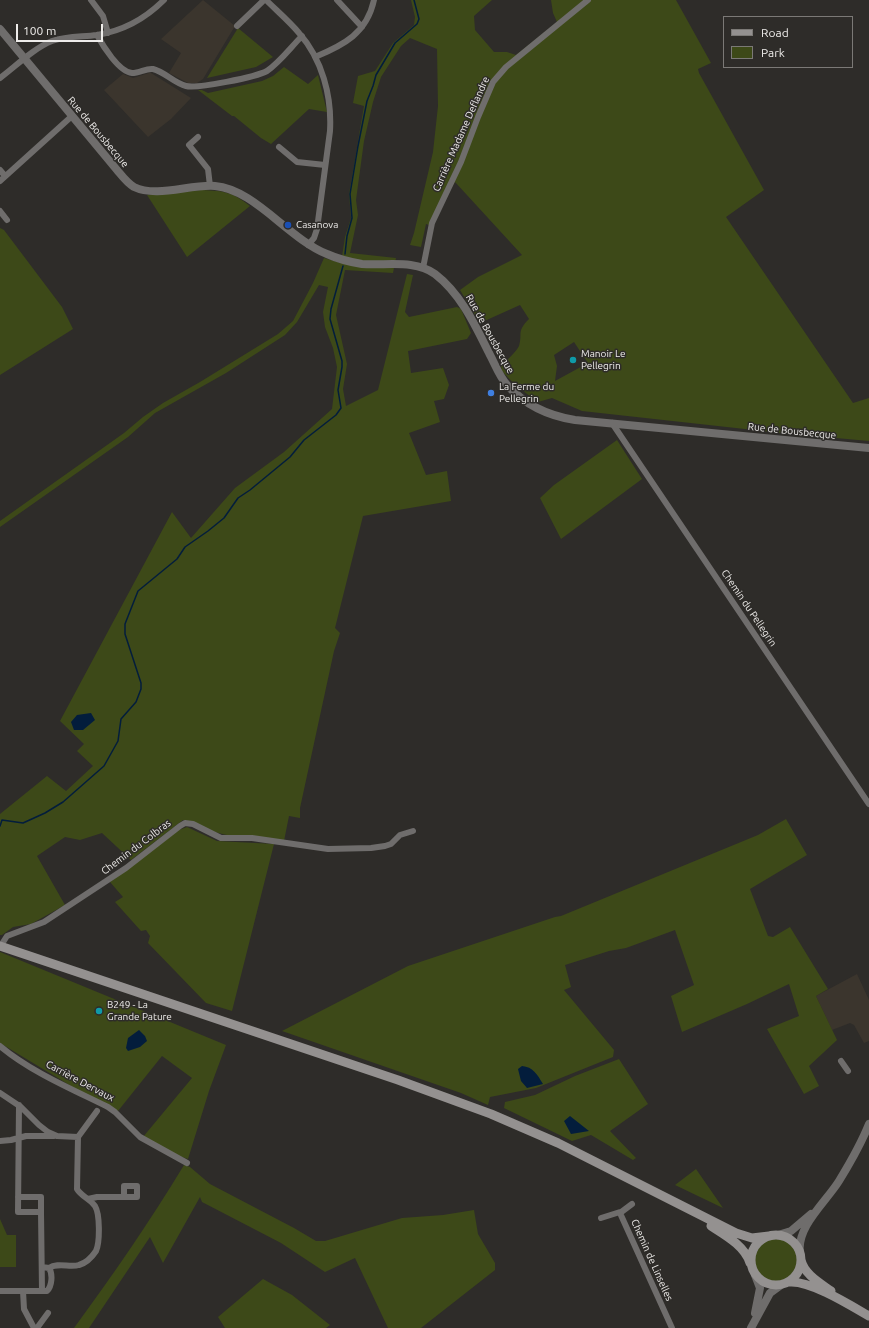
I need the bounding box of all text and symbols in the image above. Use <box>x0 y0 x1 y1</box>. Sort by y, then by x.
scale bar <box>18 16 105 42</box>
legend <box>723 16 853 68</box>
text: 100 m <box>23 24 56 37</box>
text: Road <box>761 26 789 39</box>
text: Park <box>761 46 785 59</box>
street label: Carrière Madame Deflandre <box>430 75 492 193</box>
street label: Rue de Bousbecque <box>65 94 131 170</box>
place label: Casanova <box>296 219 338 231</box>
marker: Casanova <box>283 220 293 230</box>
street label: Rue de Bousbecque <box>463 292 517 376</box>
place label: Manoir Le Pellegrin <box>581 348 626 372</box>
marker: Manoir Le Pellegrin <box>568 355 578 365</box>
place label: La Ferme du Pellegrin <box>499 381 554 404</box>
marker: La Ferme du Pellegrin <box>486 388 496 398</box>
street label: Rue de Bousbecque <box>747 420 837 442</box>
street label: Chemin du Pellegrin <box>719 567 779 649</box>
street label: Chemin du Colbras <box>99 817 173 877</box>
place label: B249 - La Grande Pature <box>107 999 172 1022</box>
marker: B249 - La Grande Pature <box>94 1006 104 1016</box>
street label: Carrière Dervaux <box>44 1058 116 1104</box>
street label: Chemin de Linselles <box>629 1217 675 1303</box>

